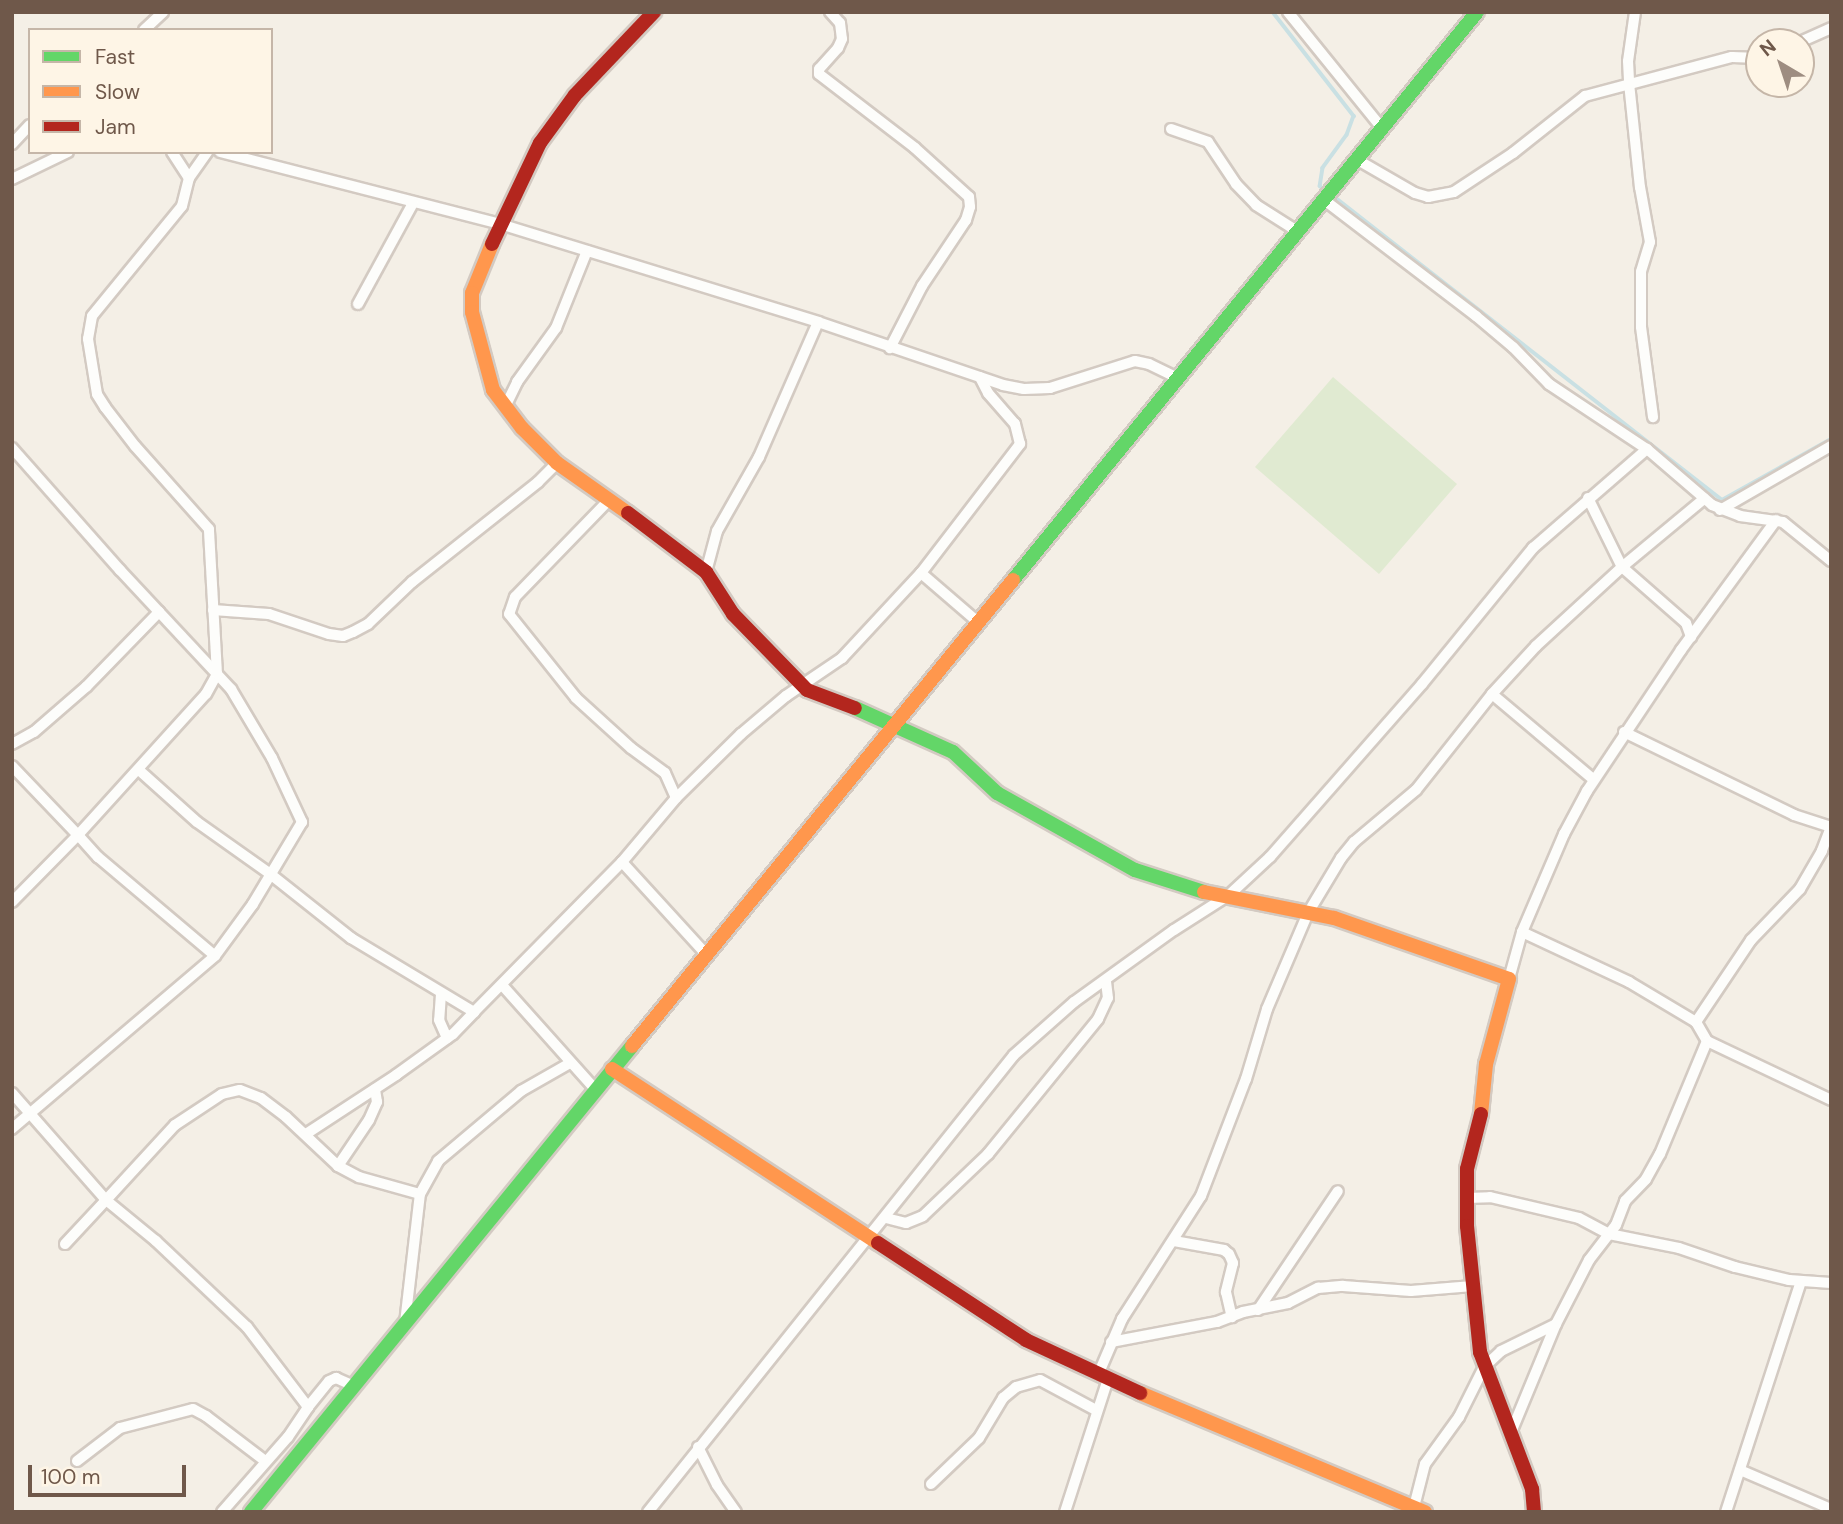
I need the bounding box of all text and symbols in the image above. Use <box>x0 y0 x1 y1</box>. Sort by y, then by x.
legend <box>28 28 273 154</box>
north arrow <box>1745 28 1815 98</box>
text: N <box>1754 34 1781 62</box>
text: Fast <box>95 43 135 71</box>
text: Slow <box>95 78 140 106</box>
text: Jam <box>95 113 136 141</box>
scale bar <box>32 1450 189 1494</box>
text: 100 m <box>41 1463 101 1491</box>

